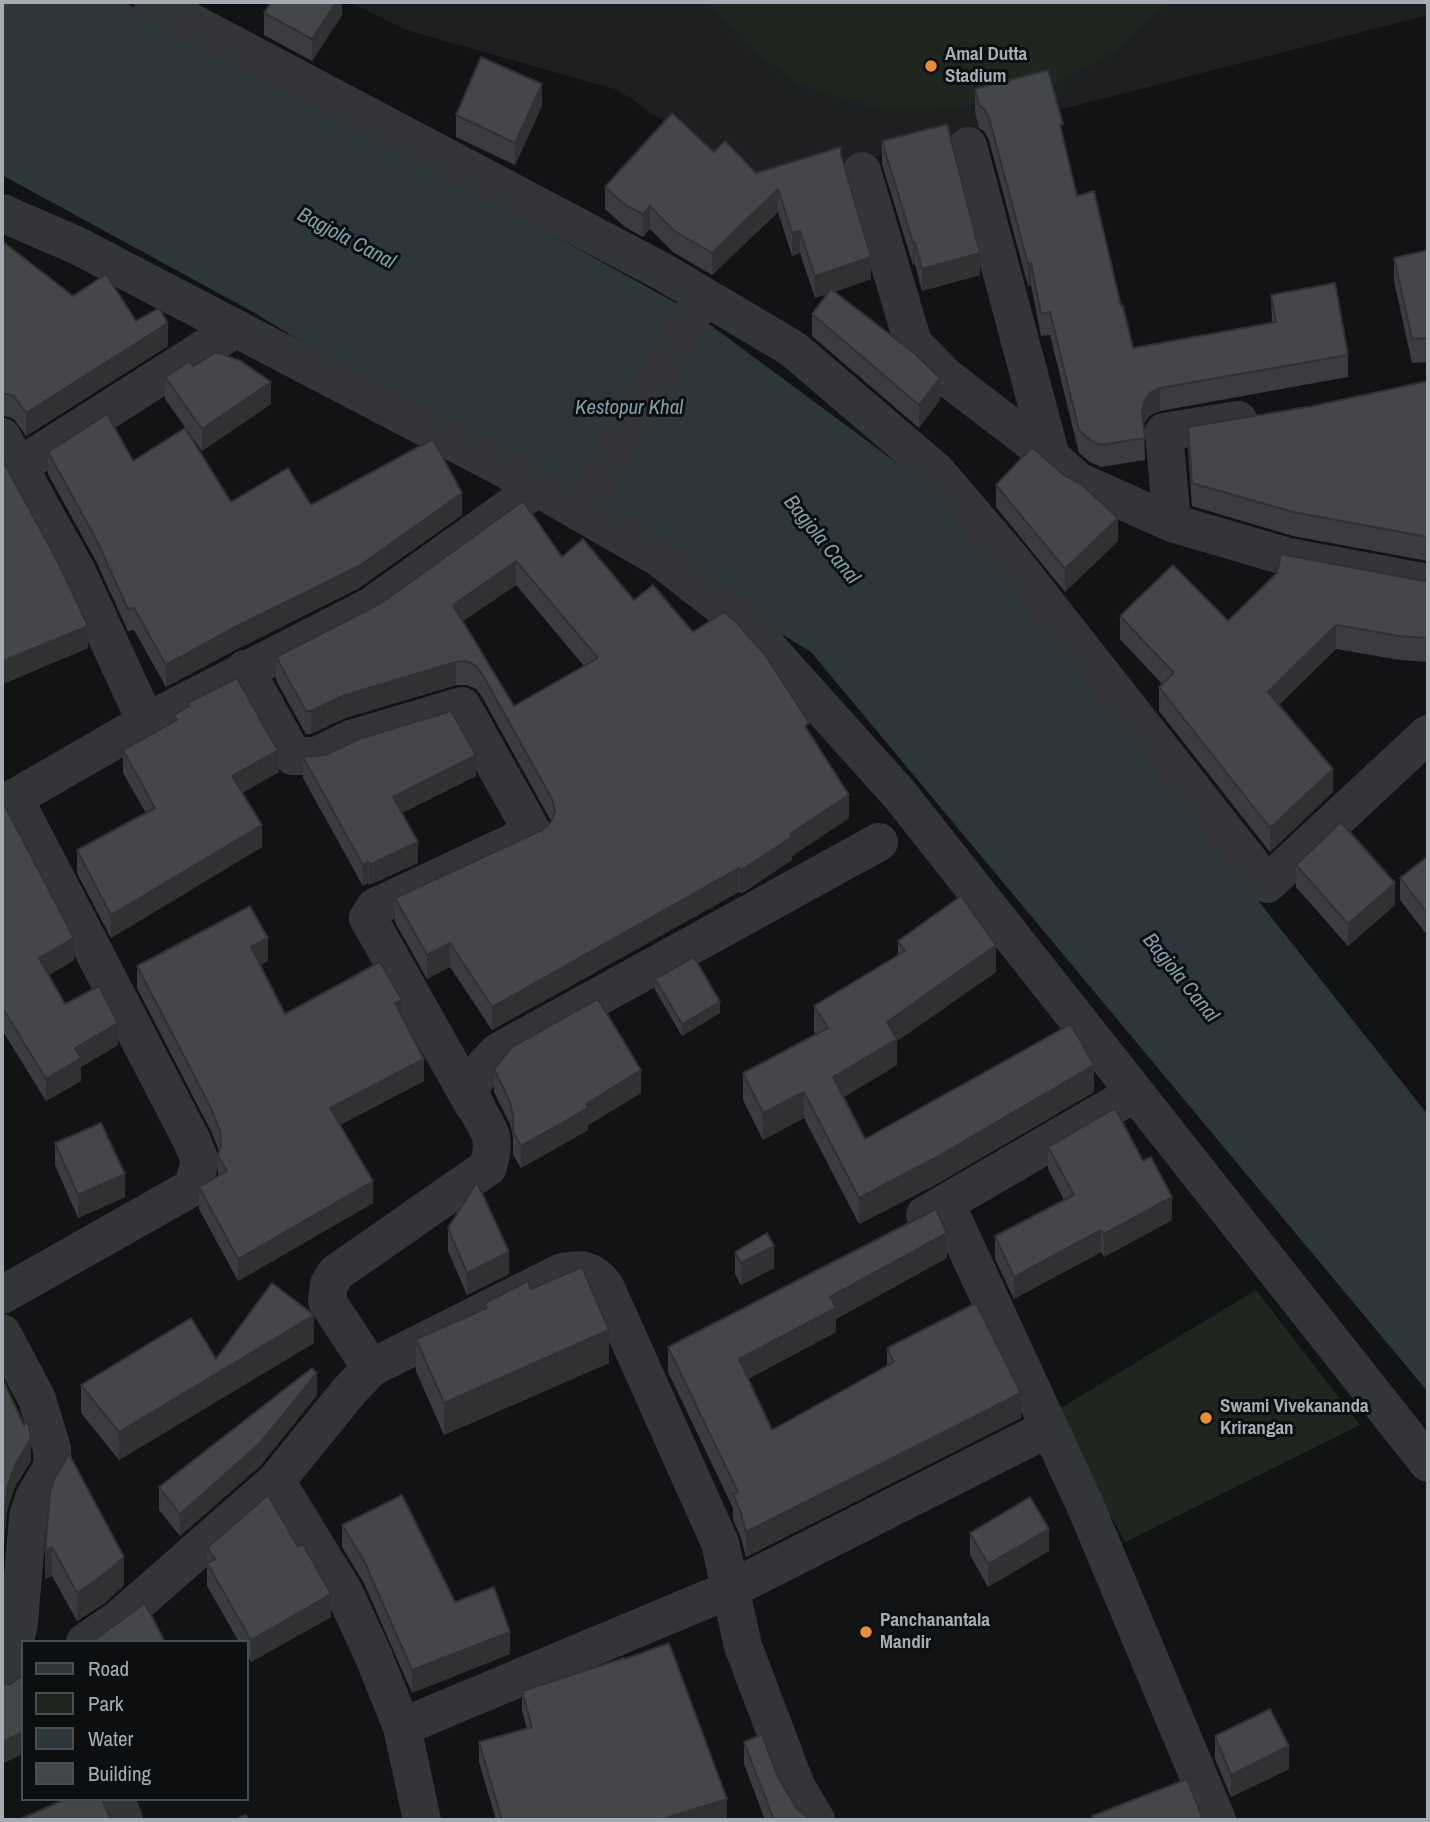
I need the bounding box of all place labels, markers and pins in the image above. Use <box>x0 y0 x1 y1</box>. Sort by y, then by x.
place label: Amal Dutta Stadium <box>945 44 1027 88</box>
marker: Amal Dutta Stadium <box>923 58 939 74</box>
place label: Swami Vivekananda Krirangan <box>1220 1396 1369 1440</box>
marker: Swami Vivekananda Krirangan <box>1198 1410 1214 1426</box>
place label: Panchanantala Mandir <box>880 1610 990 1654</box>
marker: Panchanantala Mandir <box>858 1624 874 1640</box>

